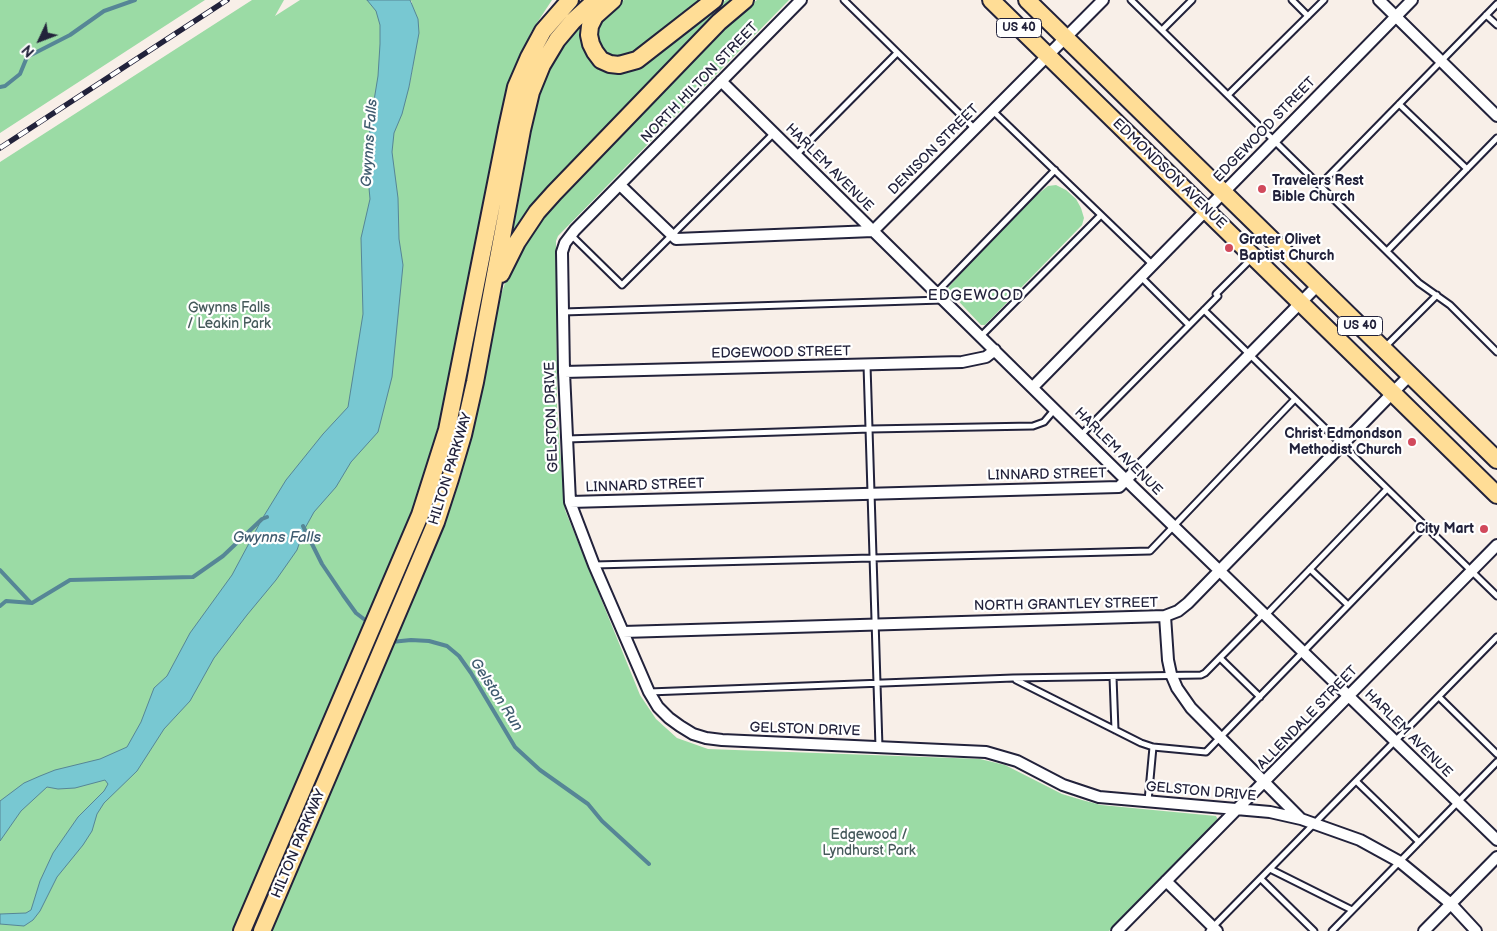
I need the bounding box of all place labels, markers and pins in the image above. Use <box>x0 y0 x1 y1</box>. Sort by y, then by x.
place label: Travelers Rest Bible Church <box>1272 173 1364 206</box>
marker: Travelers Rest Bible Church <box>1256 183 1268 195</box>
place label: Grater Olivet Baptist Church <box>1239 232 1334 264</box>
marker: Grater Olivet Baptist Church <box>1223 242 1235 254</box>
place label: Christ Edmondson Methodist Church <box>1284 426 1402 458</box>
marker: Christ Edmondson Methodist Church <box>1406 436 1418 448</box>
place label: City Mart <box>1415 521 1474 537</box>
marker: City Mart <box>1478 523 1490 535</box>

